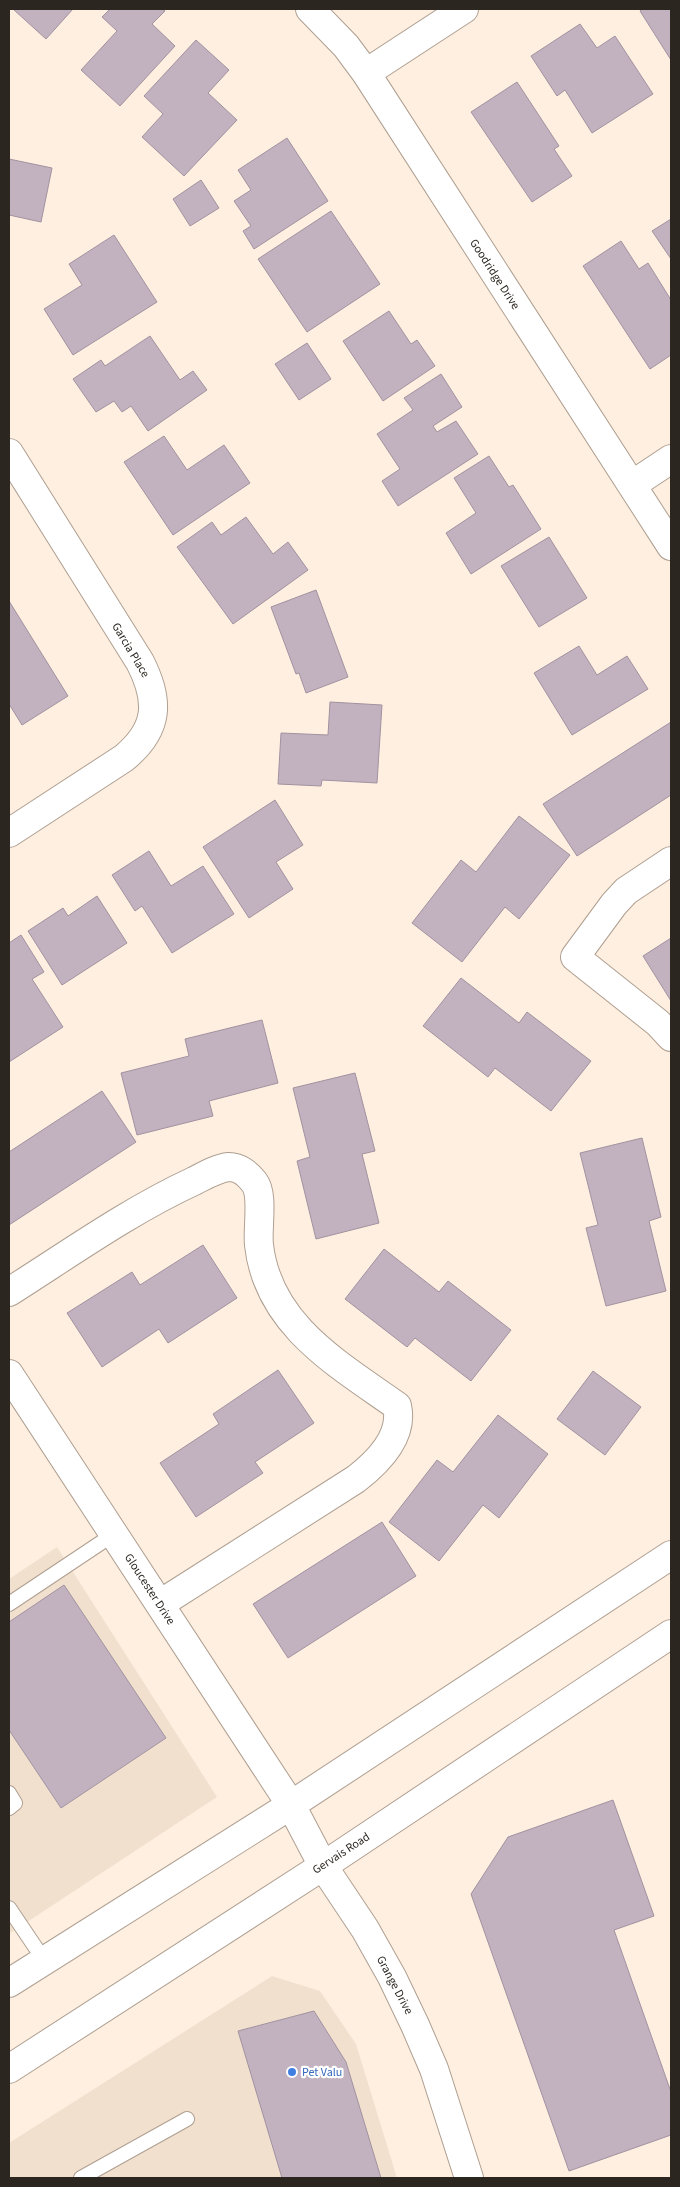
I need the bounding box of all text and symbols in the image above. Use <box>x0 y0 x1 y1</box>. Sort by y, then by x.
street label: Goodridge Drive <box>465 236 524 313</box>
street label: Garcia Place <box>107 620 154 681</box>
street label: Gloucester Drive <box>120 1550 179 1628</box>
street label: Gervais Road <box>309 1828 373 1878</box>
street label: Grange Drive <box>372 1953 417 2018</box>
place label: Pet Valu <box>302 2064 342 2081</box>
marker: Pet Valu <box>286 2066 298 2078</box>

